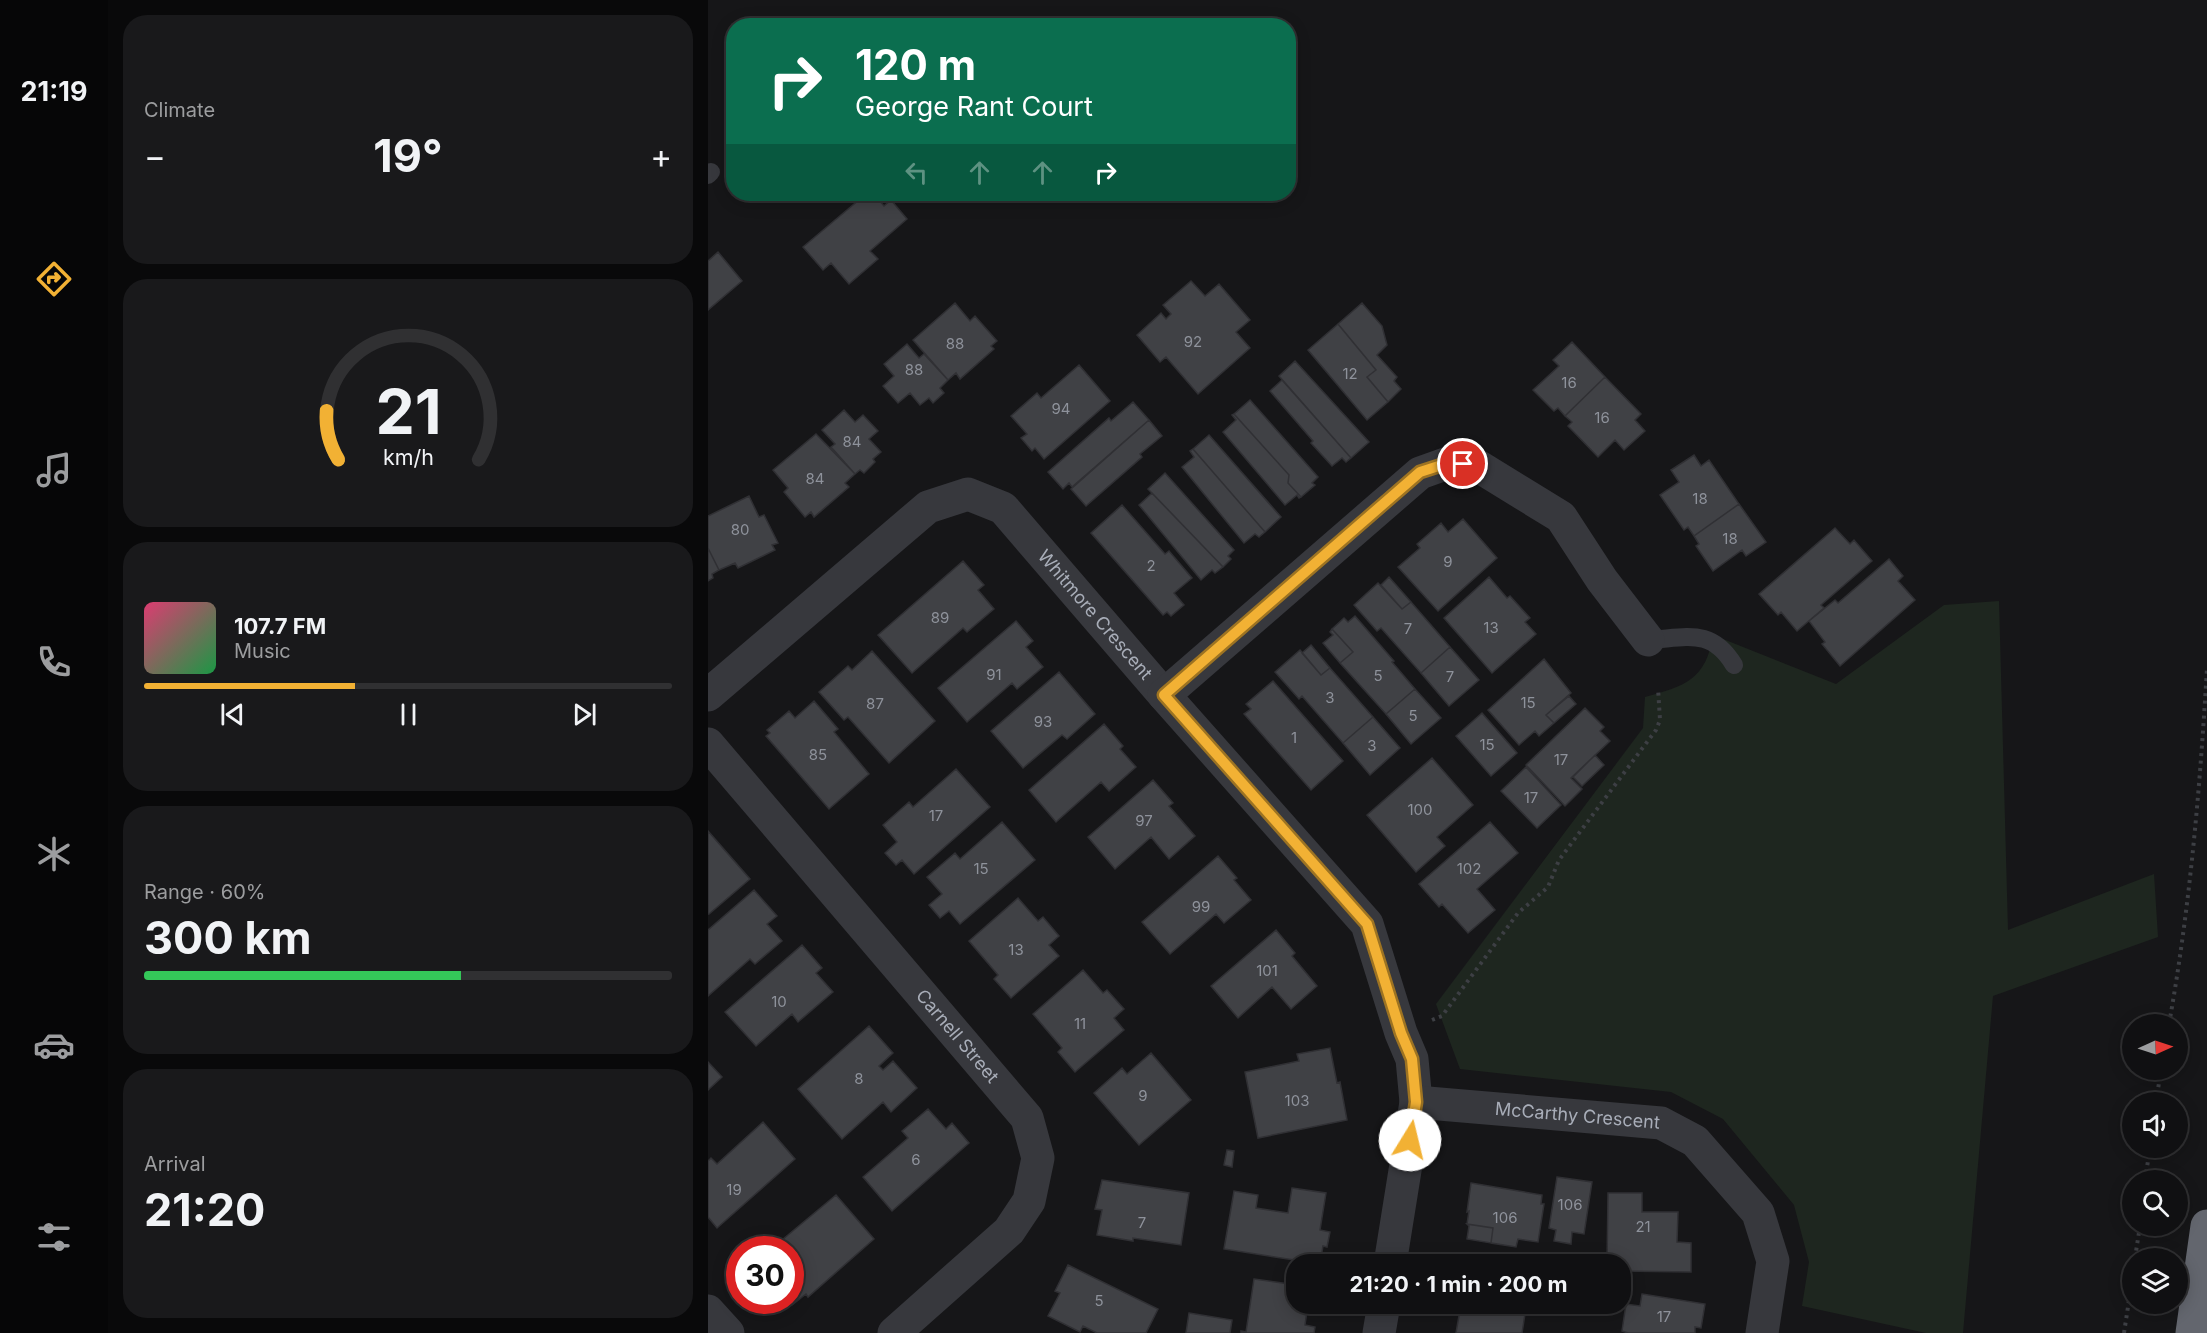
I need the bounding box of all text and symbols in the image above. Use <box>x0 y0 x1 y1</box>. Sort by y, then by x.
text: 120 m <box>855 39 976 90</box>
icon: right <box>756 42 834 120</box>
text: 21:19 <box>21 75 87 108</box>
text: George Rant Court <box>855 90 1093 123</box>
text: Climate <box>144 98 215 122</box>
text: 19° <box>373 128 443 183</box>
text: − <box>144 136 166 176</box>
text: + <box>650 136 672 176</box>
icon: left <box>900 156 933 189</box>
icon: ahead <box>963 156 996 189</box>
icon: ahead <box>1026 156 1059 189</box>
icon: right <box>1089 156 1122 189</box>
icon: directions <box>33 258 75 300</box>
house number: 92 <box>1184 332 1202 351</box>
house number: 88 <box>946 334 964 353</box>
house number: 88 <box>905 360 923 379</box>
house number: 12 <box>1342 364 1358 383</box>
house number: 16 <box>1561 373 1577 392</box>
text: 21 <box>375 374 441 449</box>
house number: 94 <box>1052 399 1071 418</box>
house number: 16 <box>1594 408 1610 427</box>
house number: 84 <box>843 432 861 451</box>
pin <box>1437 438 1488 489</box>
text: km/h <box>383 444 433 470</box>
icon: arrive <box>1446 447 1479 480</box>
icon: music <box>33 449 75 491</box>
house number: 84 <box>806 469 824 488</box>
house number: 18 <box>1692 489 1708 508</box>
house number: 80 <box>731 520 749 539</box>
house number: 18 <box>1722 529 1738 548</box>
street label: Whitmore Crescent <box>1034 545 1157 684</box>
house number: 9 <box>1443 552 1453 571</box>
house number: 2 <box>1146 556 1156 575</box>
house number: 89 <box>931 608 949 627</box>
text: 107.7 FM <box>234 613 326 639</box>
house number: 13 <box>1483 618 1499 637</box>
house number: 7 <box>1404 619 1412 638</box>
text: Music <box>234 639 291 663</box>
icon: phone <box>33 641 75 683</box>
house number: 91 <box>986 665 1002 684</box>
house number: 5 <box>1373 666 1383 685</box>
house number: 7 <box>1446 667 1454 686</box>
house number: 3 <box>1325 688 1335 707</box>
house number: 15 <box>1520 693 1536 712</box>
house number: 87 <box>866 694 884 713</box>
icon: previous <box>216 698 249 731</box>
icon: pause <box>392 698 425 731</box>
icon: next <box>568 698 601 731</box>
house number: 5 <box>1408 706 1418 725</box>
house number: 93 <box>1034 712 1052 731</box>
house number: 1 <box>1291 728 1297 747</box>
house number: 15 <box>1479 735 1495 754</box>
house number: 3 <box>1367 736 1377 755</box>
house number: 85 <box>809 745 827 764</box>
house number: 17 <box>1554 750 1568 769</box>
house number: 17 <box>1524 788 1538 807</box>
house number: 100 <box>1407 800 1433 819</box>
house number: 17 <box>929 806 943 825</box>
house number: 97 <box>1135 811 1153 830</box>
icon: climate <box>33 833 75 875</box>
house number: 15 <box>973 859 989 878</box>
house number: 102 <box>1457 859 1481 878</box>
text: Range · 60% <box>144 880 265 904</box>
house number: 99 <box>1192 897 1210 916</box>
text: 300 km <box>144 910 312 965</box>
house number: 13 <box>1008 940 1024 959</box>
house number: 101 <box>1256 961 1278 980</box>
street label: Carnell Street <box>912 985 1003 1087</box>
house number: 10 <box>771 992 787 1011</box>
house number: 11 <box>1074 1014 1086 1033</box>
north arrow <box>2122 1014 2188 1080</box>
map controls <box>2122 1014 2188 1314</box>
icon: car <box>33 1024 75 1066</box>
house number: 8 <box>854 1069 864 1088</box>
house number: 9 <box>1138 1086 1148 1105</box>
house number: 103 <box>1285 1091 1309 1110</box>
button: sound <box>2122 1092 2188 1158</box>
street label: McCarthy Crescent <box>1494 1098 1661 1133</box>
position arrow <box>1378 1108 1442 1172</box>
house number: 6 <box>911 1150 921 1169</box>
text: Arrival <box>144 1152 206 1176</box>
button: search <box>2122 1170 2188 1236</box>
house number: 19 <box>726 1180 742 1199</box>
text: 21:20 <box>144 1182 265 1237</box>
house number: 106 <box>1558 1195 1582 1214</box>
house number: 106 <box>1493 1208 1517 1227</box>
house number: 7 <box>1138 1213 1146 1232</box>
icon: filters <box>33 1216 75 1258</box>
house number: 21 <box>1635 1217 1651 1236</box>
speed limit sign: 30 <box>726 1236 804 1314</box>
button: layers <box>2122 1248 2188 1314</box>
text: 21:20 · 1 min · 200 m <box>1349 1271 1568 1297</box>
house number: 5 <box>1094 1291 1104 1310</box>
house number: 17 <box>1657 1307 1671 1326</box>

